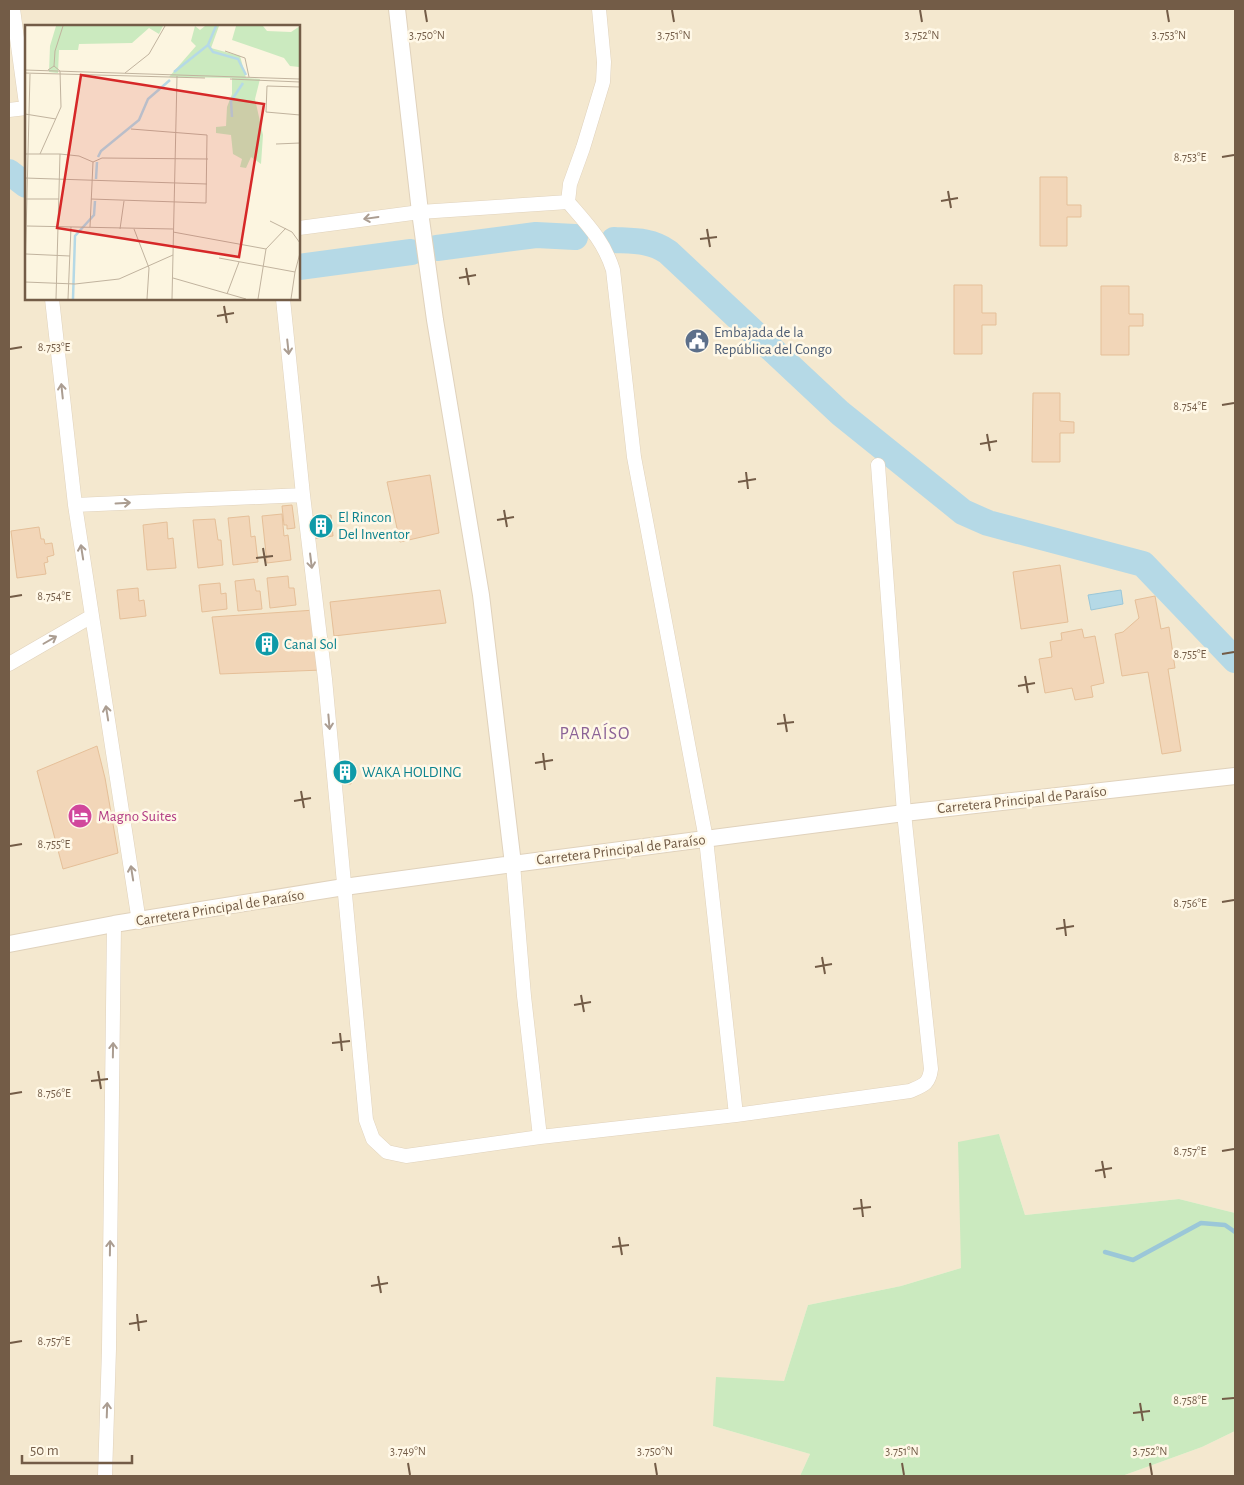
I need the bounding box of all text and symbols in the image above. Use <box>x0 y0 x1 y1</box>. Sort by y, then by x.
inset map <box>25 25 300 300</box>
text: 3.750°N <box>409 29 445 41</box>
text: 3.751°N <box>657 29 691 41</box>
text: 3.752°N <box>905 29 939 41</box>
text: 3.753°N <box>1152 29 1186 41</box>
text: 8.753°E <box>1174 151 1207 163</box>
one-way arrow <box>364 213 380 223</box>
place label: Embajada de la República del Congo <box>714 325 832 357</box>
public building icon: Embajada de la República del Congo <box>684 328 710 354</box>
one-way arrow <box>283 339 292 355</box>
text: 8.753°E <box>38 341 71 353</box>
one-way arrow <box>57 383 67 399</box>
text: 8.754°E <box>1173 400 1207 412</box>
one-way arrow <box>115 498 131 508</box>
place label: El Rincon Del Inventor <box>338 510 410 542</box>
building icon: El Rincon Del Inventor <box>308 513 334 539</box>
one-way arrow <box>76 545 86 561</box>
one-way arrow <box>306 553 316 569</box>
text: 8.754°E <box>37 590 71 602</box>
building icon: Canal Sol <box>254 631 280 657</box>
one-way arrow <box>43 635 57 645</box>
place label: Canal Sol <box>284 637 337 652</box>
text: 8.755°E <box>1174 648 1207 660</box>
one-way arrow <box>101 705 111 721</box>
one-way arrow <box>324 714 334 730</box>
district label: PARAÍSO <box>559 722 631 743</box>
building icon: WAKA HOLDING <box>332 759 358 785</box>
place label: WAKA HOLDING <box>362 765 462 780</box>
street label: Carretera Principal de Paraíso <box>937 784 1107 816</box>
hotel icon: Magno Suites <box>67 803 93 829</box>
place label: Magno Suites <box>98 809 177 824</box>
street label: Carretera Principal de Paraíso <box>536 832 706 868</box>
text: 8.755°E <box>38 838 71 850</box>
one-way arrow <box>126 866 136 882</box>
street label: Carretera Principal de Paraíso <box>135 887 305 929</box>
text: 8.756°E <box>1173 897 1207 909</box>
one-way arrow <box>108 1042 117 1058</box>
text: 8.756°E <box>37 1087 71 1099</box>
text: 8.757°E <box>1174 1145 1207 1157</box>
one-way arrow <box>105 1240 115 1256</box>
text: 8.757°E <box>38 1335 71 1347</box>
text: 8.758°E <box>1173 1394 1207 1406</box>
one-way arrow <box>102 1402 112 1418</box>
scale bar <box>22 1432 132 1464</box>
text: 50 m <box>30 1443 59 1458</box>
text: 3.749°N <box>390 1445 426 1457</box>
text: 3.750°N <box>637 1445 673 1457</box>
text: 3.751°N <box>885 1445 919 1457</box>
text: 3.752°N <box>1133 1445 1167 1457</box>

